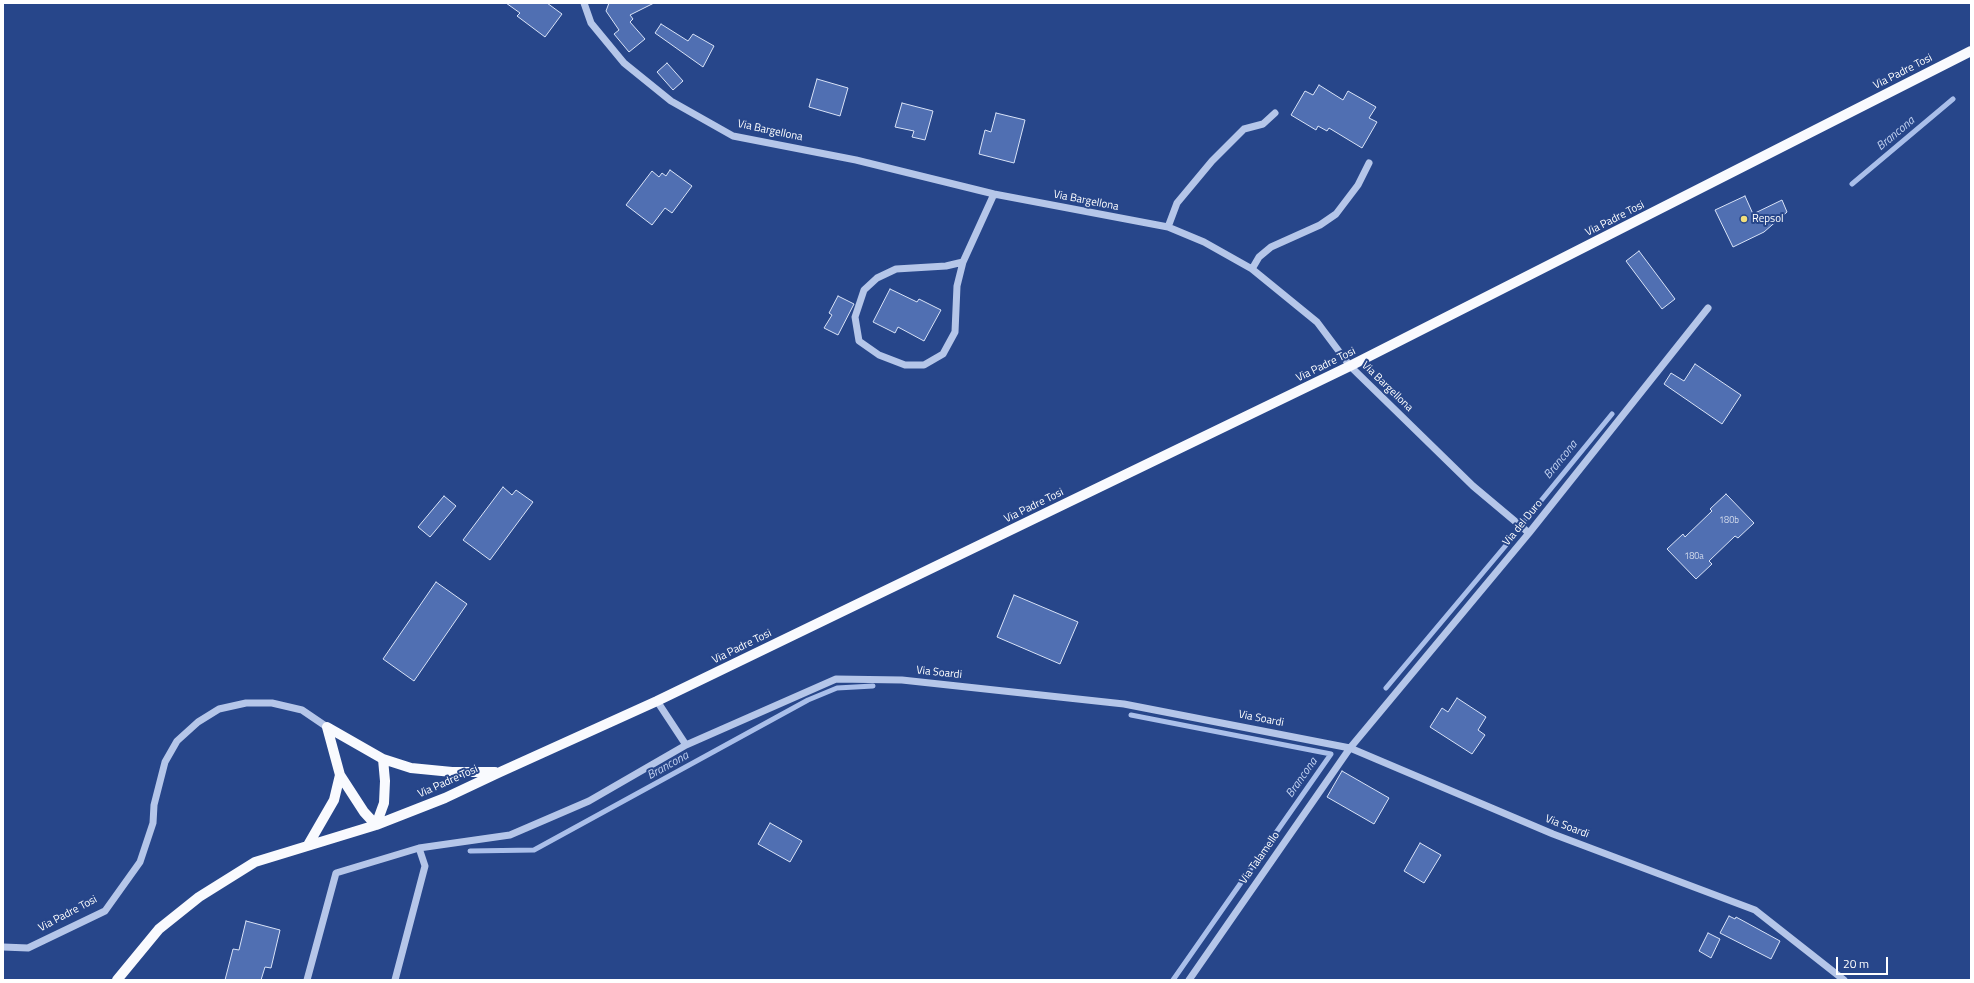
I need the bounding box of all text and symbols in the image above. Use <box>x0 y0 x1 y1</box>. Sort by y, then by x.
street label: Via Padre Tosi <box>1871 52 1935 92</box>
water label: Brancona <box>1874 114 1918 154</box>
street label: Via Bargellona <box>736 118 804 144</box>
street label: Via Bargellona <box>1052 188 1120 214</box>
street label: Via Padre Tosi <box>1583 199 1647 239</box>
place label: Repsol <box>1752 212 1783 226</box>
marker: Repsol <box>1739 214 1749 224</box>
street label: Via Padre Tosi <box>1294 345 1358 385</box>
street label: Via Bargellona <box>1359 359 1415 415</box>
water label: Brancona <box>1541 438 1581 482</box>
street label: Via Padre Tosi <box>1002 486 1066 526</box>
street label: Via del Duro <box>1500 497 1546 549</box>
house number: 180b <box>1719 516 1739 526</box>
house number: 180a <box>1684 552 1704 562</box>
street label: Via Padre Tosi <box>710 627 774 667</box>
street label: Via Soardi <box>915 664 963 682</box>
street label: Via Soardi <box>1237 708 1285 730</box>
water label: Brancona <box>645 749 691 783</box>
water label: Brancona <box>1283 755 1321 801</box>
street label: Via Padre Tosi <box>416 763 480 801</box>
street label: Via Soardi <box>1543 813 1591 841</box>
street label: Via Talamello <box>1237 829 1283 887</box>
street label: Via Padre Tosi <box>37 893 99 935</box>
scale bar <box>1838 949 1890 975</box>
text: 20 m <box>1843 954 1869 973</box>

